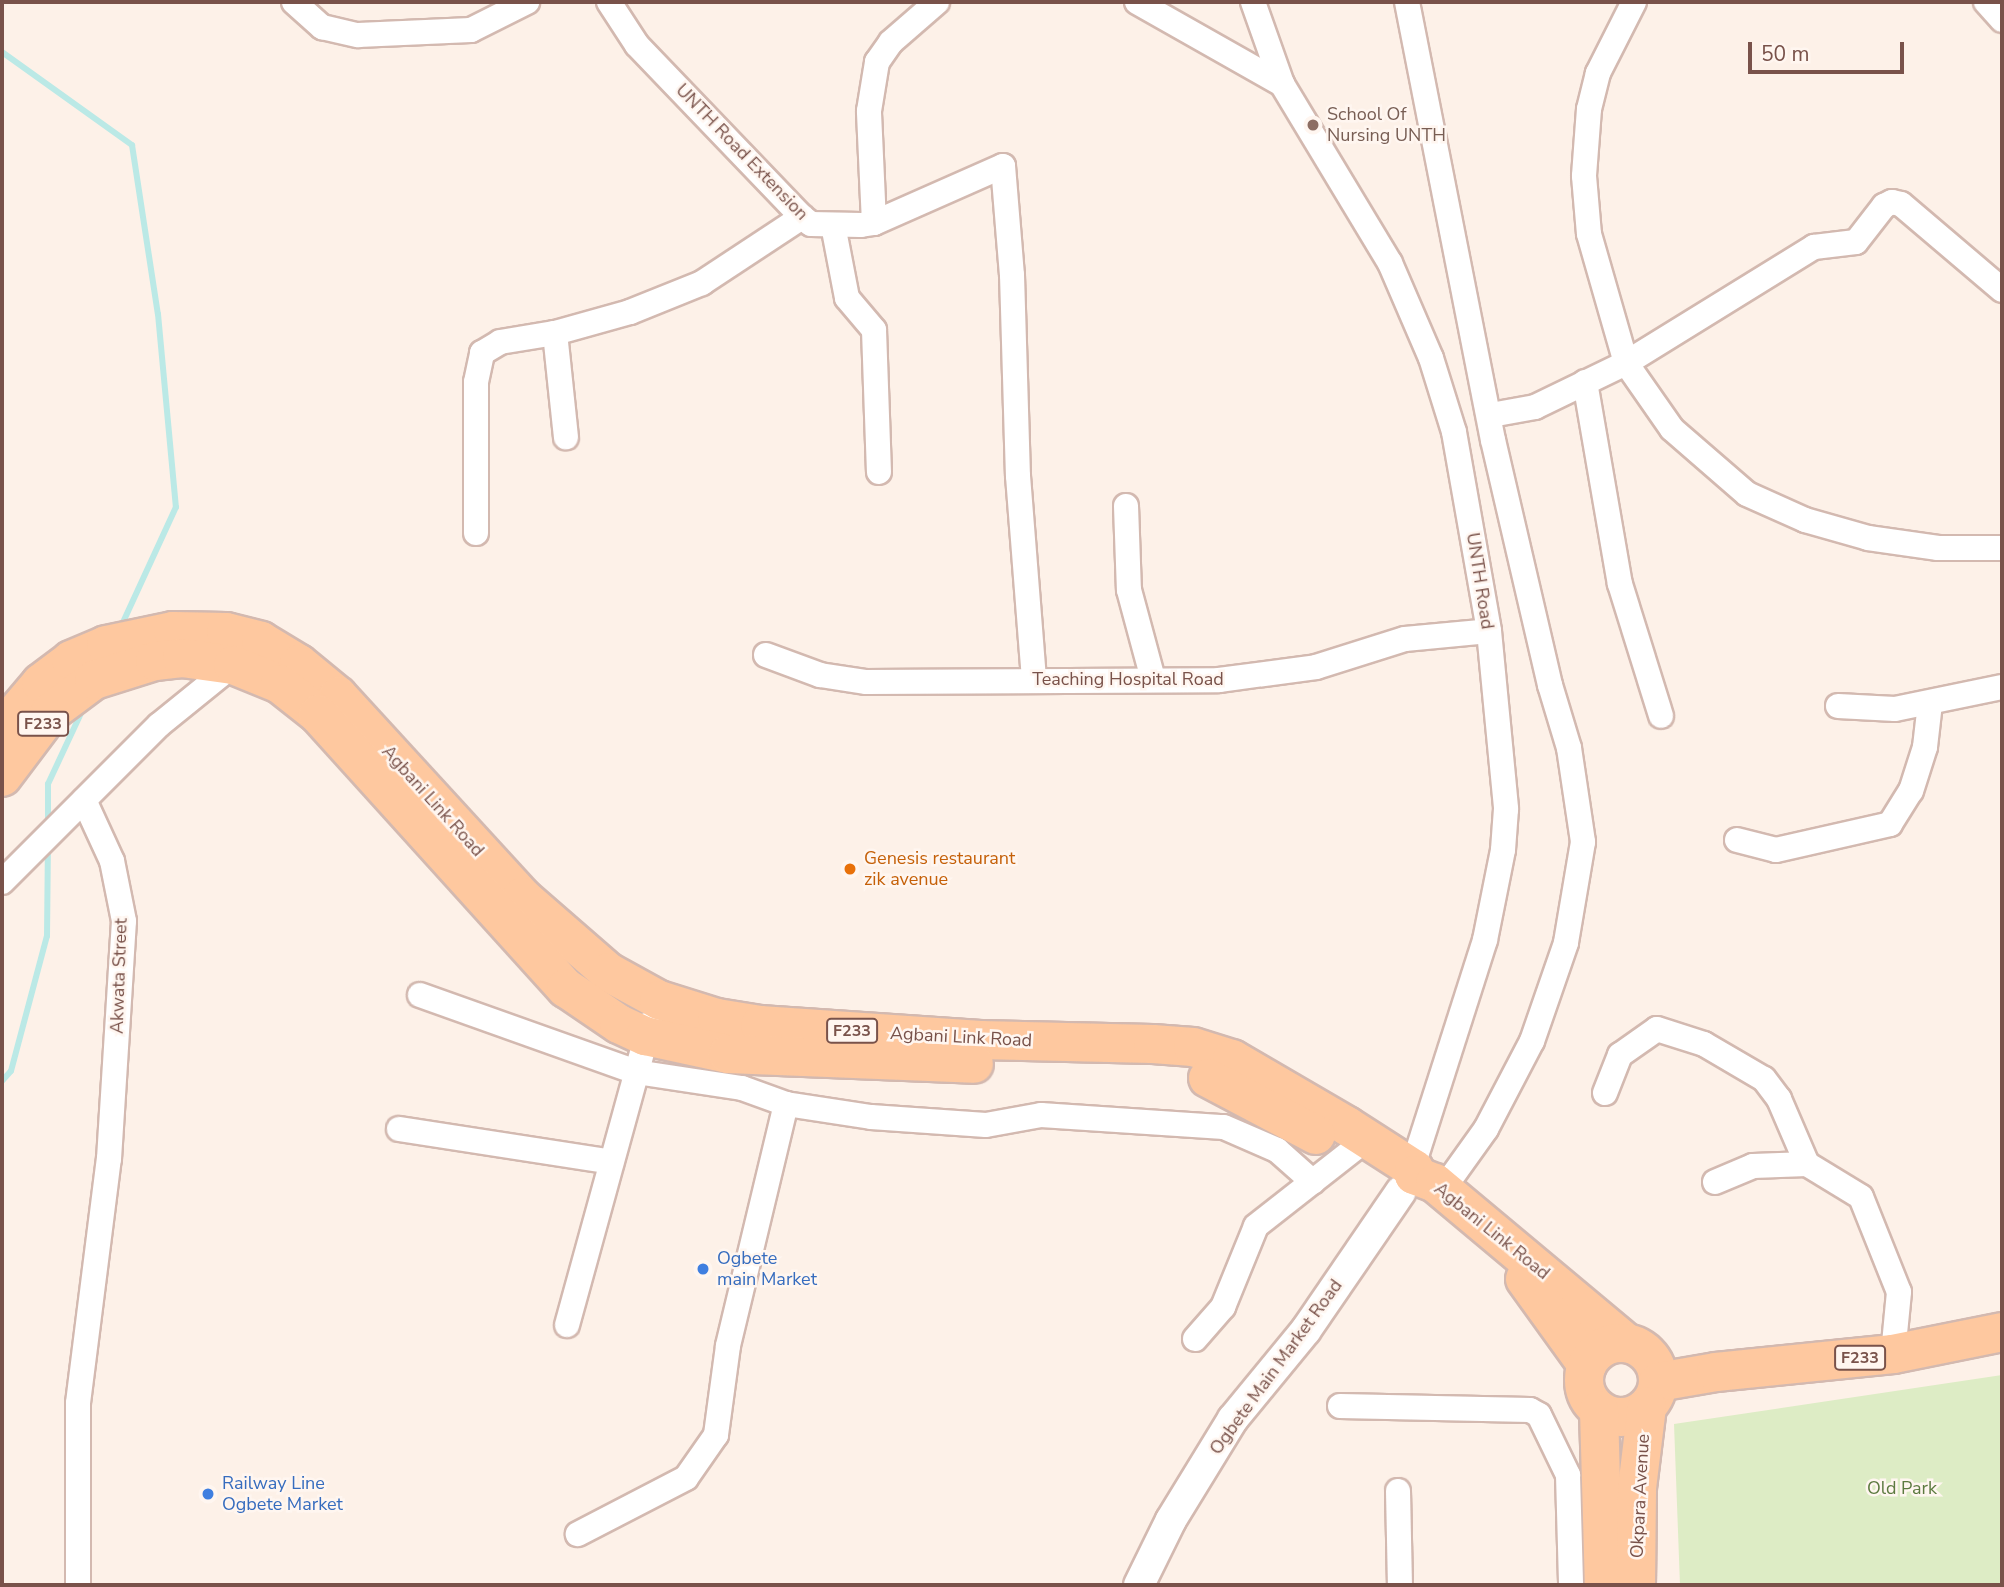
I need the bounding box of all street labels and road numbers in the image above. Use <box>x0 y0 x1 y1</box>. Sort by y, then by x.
street label: UNTH Road Extension <box>671 79 813 225</box>
street label: UNTH Road <box>1462 531 1498 631</box>
street label: Teaching Hospital Road <box>1032 668 1224 690</box>
road number: F233 <box>17 712 69 736</box>
street label: Agbani Link Road <box>377 741 489 861</box>
street label: Akwata Street <box>106 918 132 1034</box>
road number: F233 <box>826 1018 878 1044</box>
street label: Agbani Link Road <box>889 1022 1033 1052</box>
street label: Agbani Link Road <box>1430 1178 1554 1284</box>
street label: Ogbete Main Market Road <box>1205 1275 1347 1459</box>
road number: F233 <box>1834 1346 1886 1370</box>
street label: Okpara Avenue <box>1626 1433 1654 1559</box>

